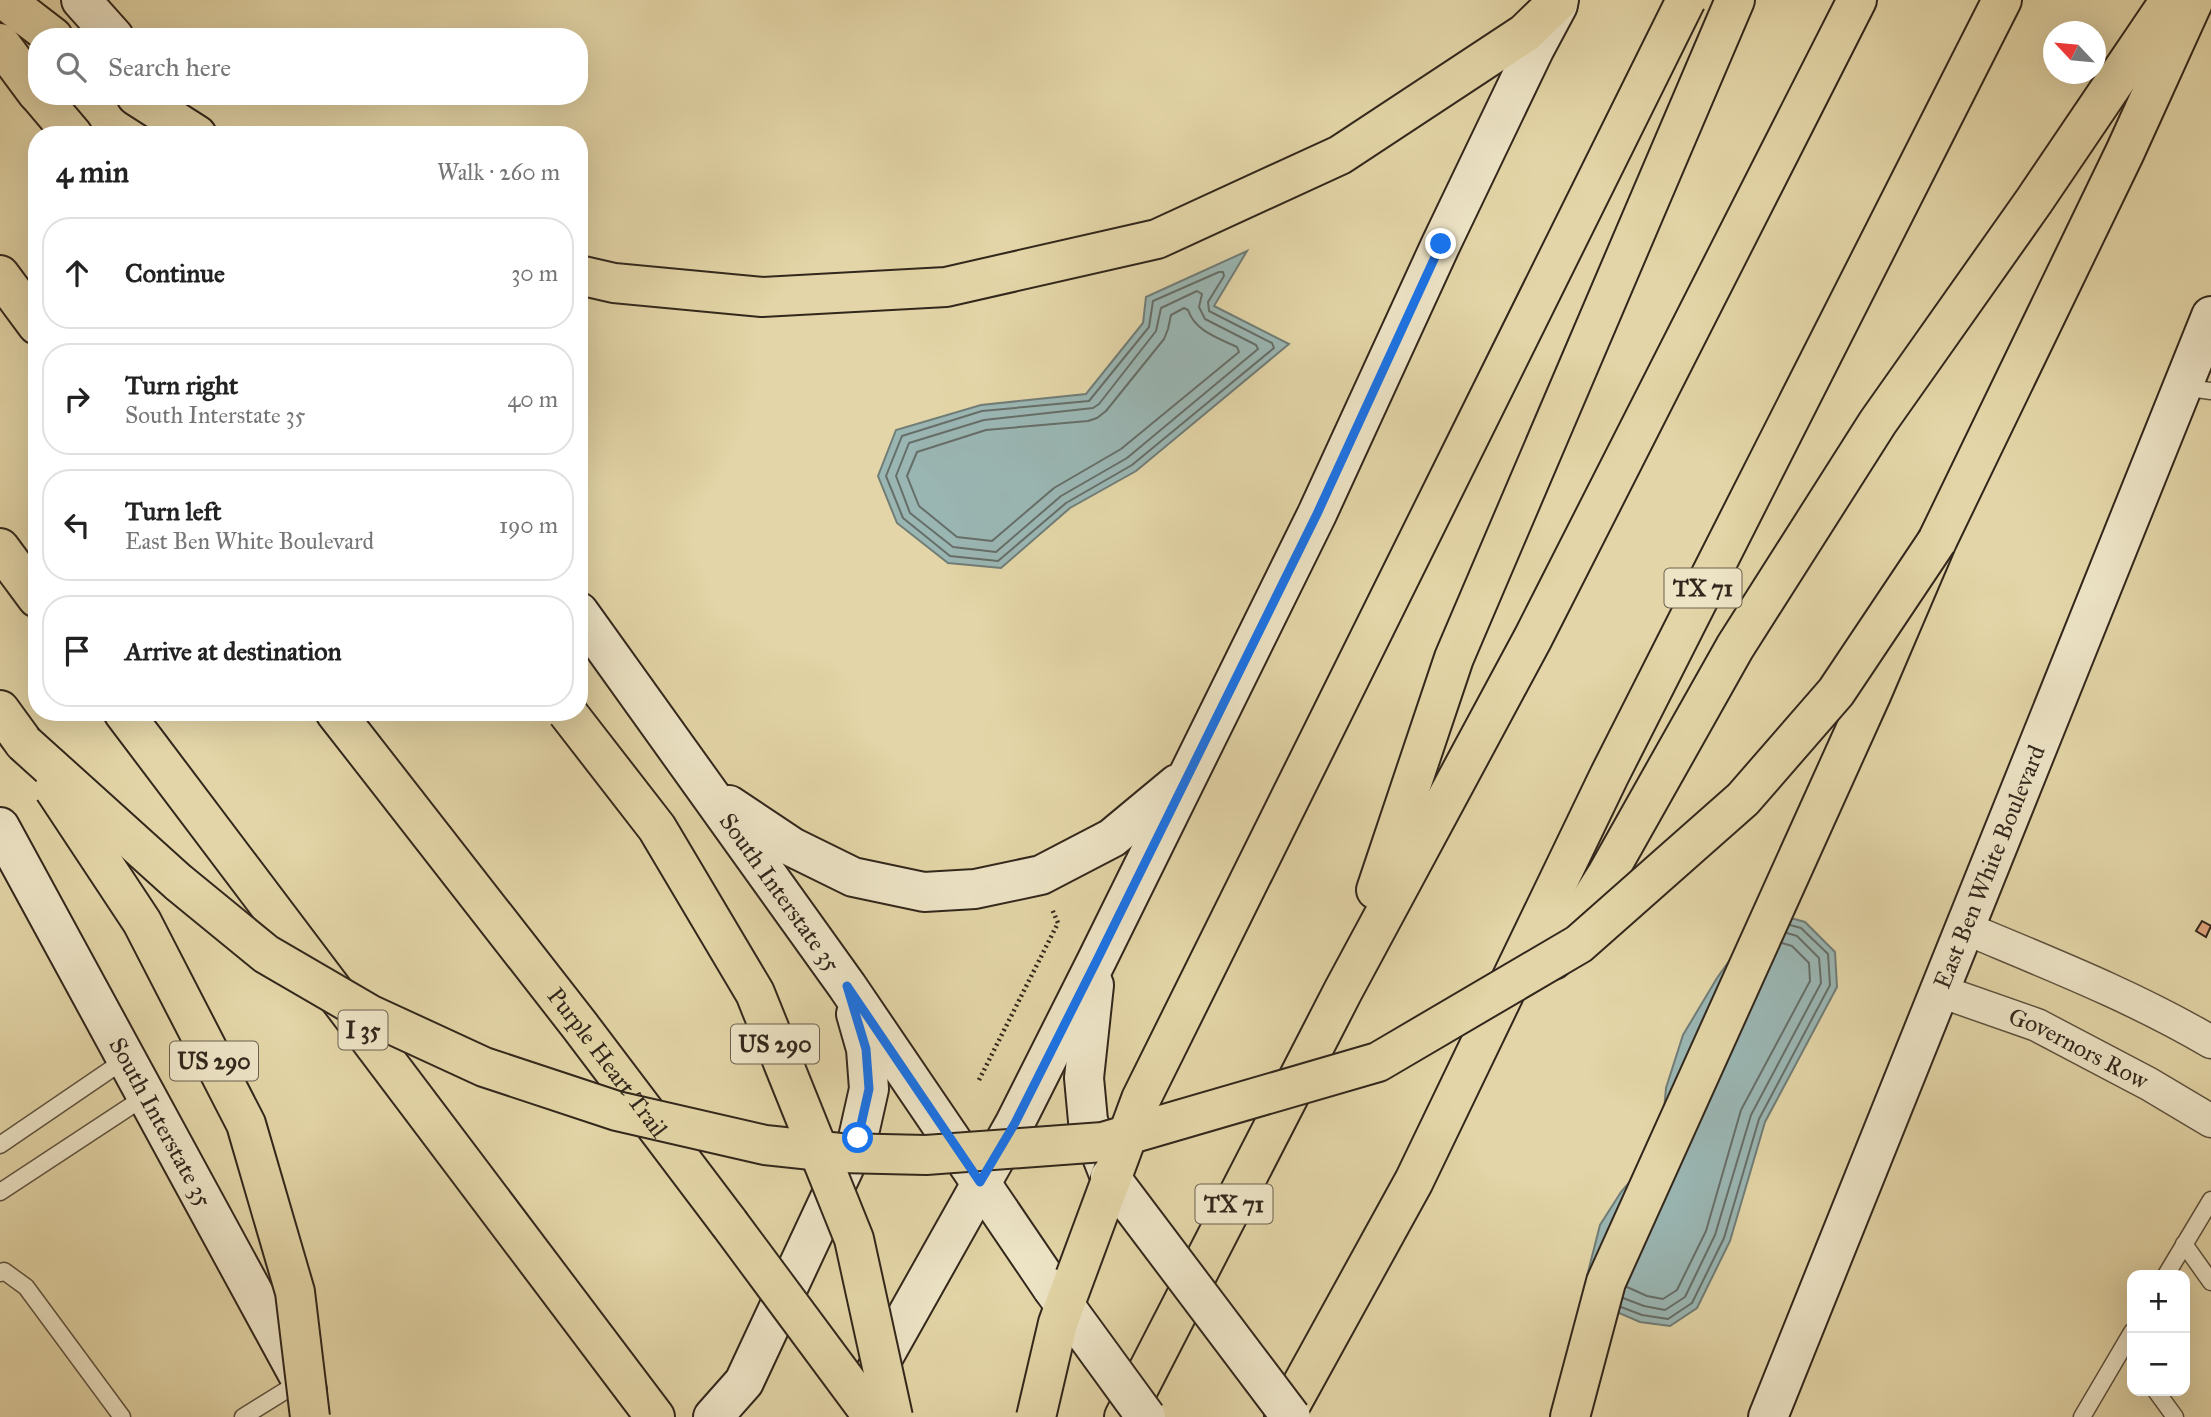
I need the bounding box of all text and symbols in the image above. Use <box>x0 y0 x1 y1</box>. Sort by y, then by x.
north arrow <box>2043 21 2106 84</box>
search box <box>28 28 588 105</box>
icon: search <box>52 48 90 86</box>
text: Search here <box>108 51 231 83</box>
text: 4 min <box>56 154 129 190</box>
text: Walk · 260 m <box>437 158 560 186</box>
route end <box>1425 228 1456 259</box>
icon: ahead <box>58 254 96 292</box>
text: Continue <box>125 257 225 289</box>
text: 30 m <box>511 259 558 287</box>
text: Turn right <box>125 369 238 401</box>
icon: right <box>58 380 96 418</box>
text: 40 m <box>508 385 558 413</box>
text: South Interstate 35 <box>125 401 306 429</box>
text: Turn left <box>125 495 221 527</box>
icon: left <box>58 506 96 544</box>
text: 190 m <box>499 511 558 539</box>
text: East Ben White Boulevard <box>125 527 374 555</box>
road number: TX 71 <box>1664 568 1742 608</box>
icon: arrive <box>58 632 96 670</box>
text: Arrive at destination <box>125 635 342 667</box>
street label: East Ben White Boulevard <box>1927 741 2052 993</box>
street label: South Interstate 35 <box>713 807 847 978</box>
street label: Purple Heart Trail <box>541 982 674 1144</box>
street label: Governors Row <box>2005 1001 2154 1096</box>
road number: I 35 <box>338 1010 388 1050</box>
road number: US 290 <box>731 1024 819 1064</box>
street label: South Interstate 35 <box>102 1032 219 1212</box>
road number: US 290 <box>170 1042 258 1080</box>
route start <box>842 1122 873 1153</box>
road number: TX 71 <box>1196 1184 1272 1224</box>
map controls <box>2127 1270 2190 1396</box>
button: + <box>2127 1270 2190 1333</box>
button: − <box>2127 1333 2190 1396</box>

